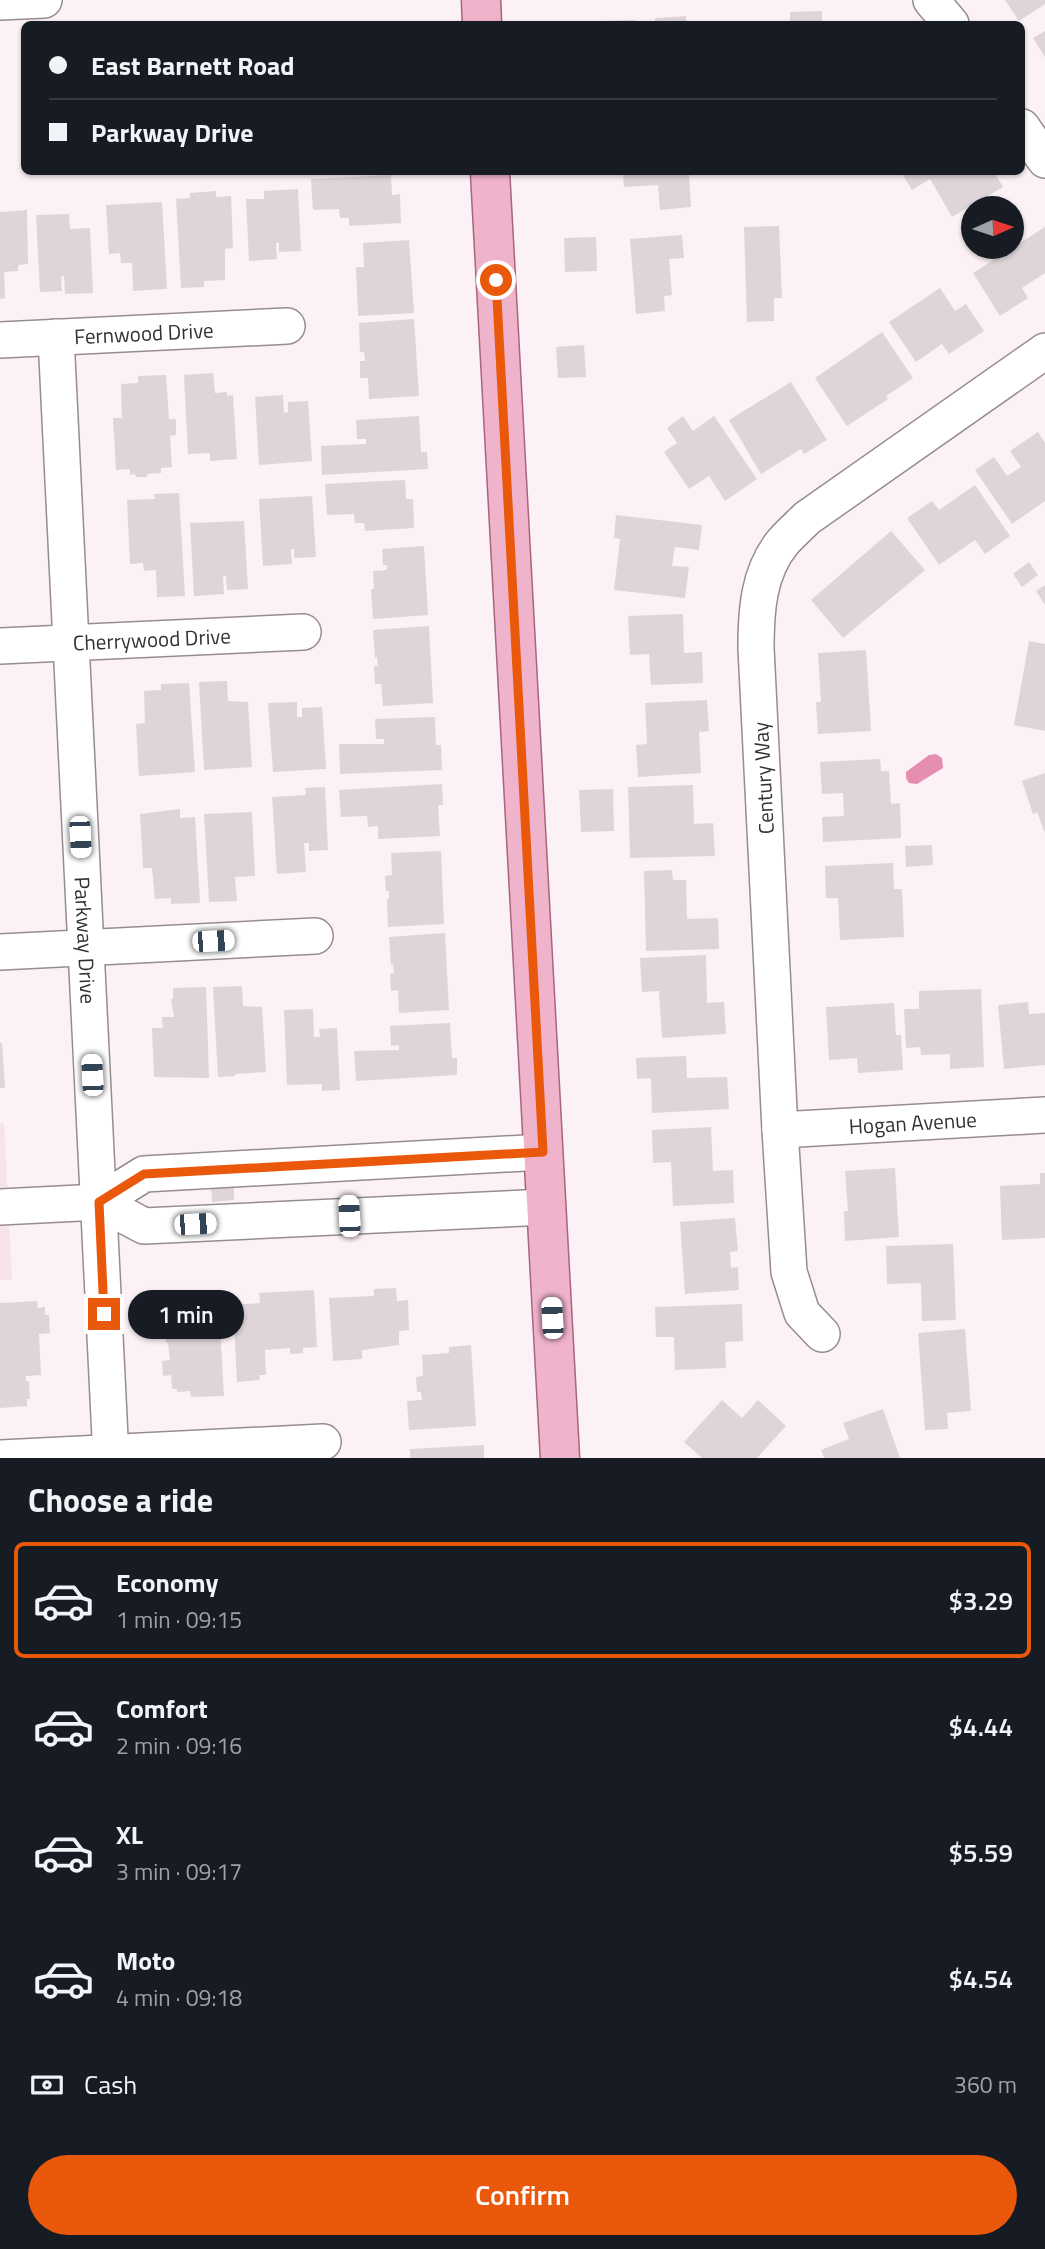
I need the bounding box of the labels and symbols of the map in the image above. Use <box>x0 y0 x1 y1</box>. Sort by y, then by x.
north arrow <box>961 196 1024 259</box>
route start <box>480 264 512 296</box>
street label: Fernwood Drive <box>73 314 214 352</box>
street label: Cherrywood Drive <box>72 619 231 659</box>
street label: Century Way <box>744 721 782 835</box>
car <box>69 815 92 859</box>
street label: Parkway Drive <box>66 876 105 1005</box>
car <box>192 929 235 953</box>
car <box>81 1053 104 1097</box>
street label: Hogan Avenue <box>848 1103 978 1142</box>
car <box>338 1194 361 1238</box>
car <box>174 1212 217 1236</box>
callout: 1 min <box>128 1290 244 1338</box>
car <box>541 1296 564 1340</box>
route end <box>88 1298 120 1330</box>

